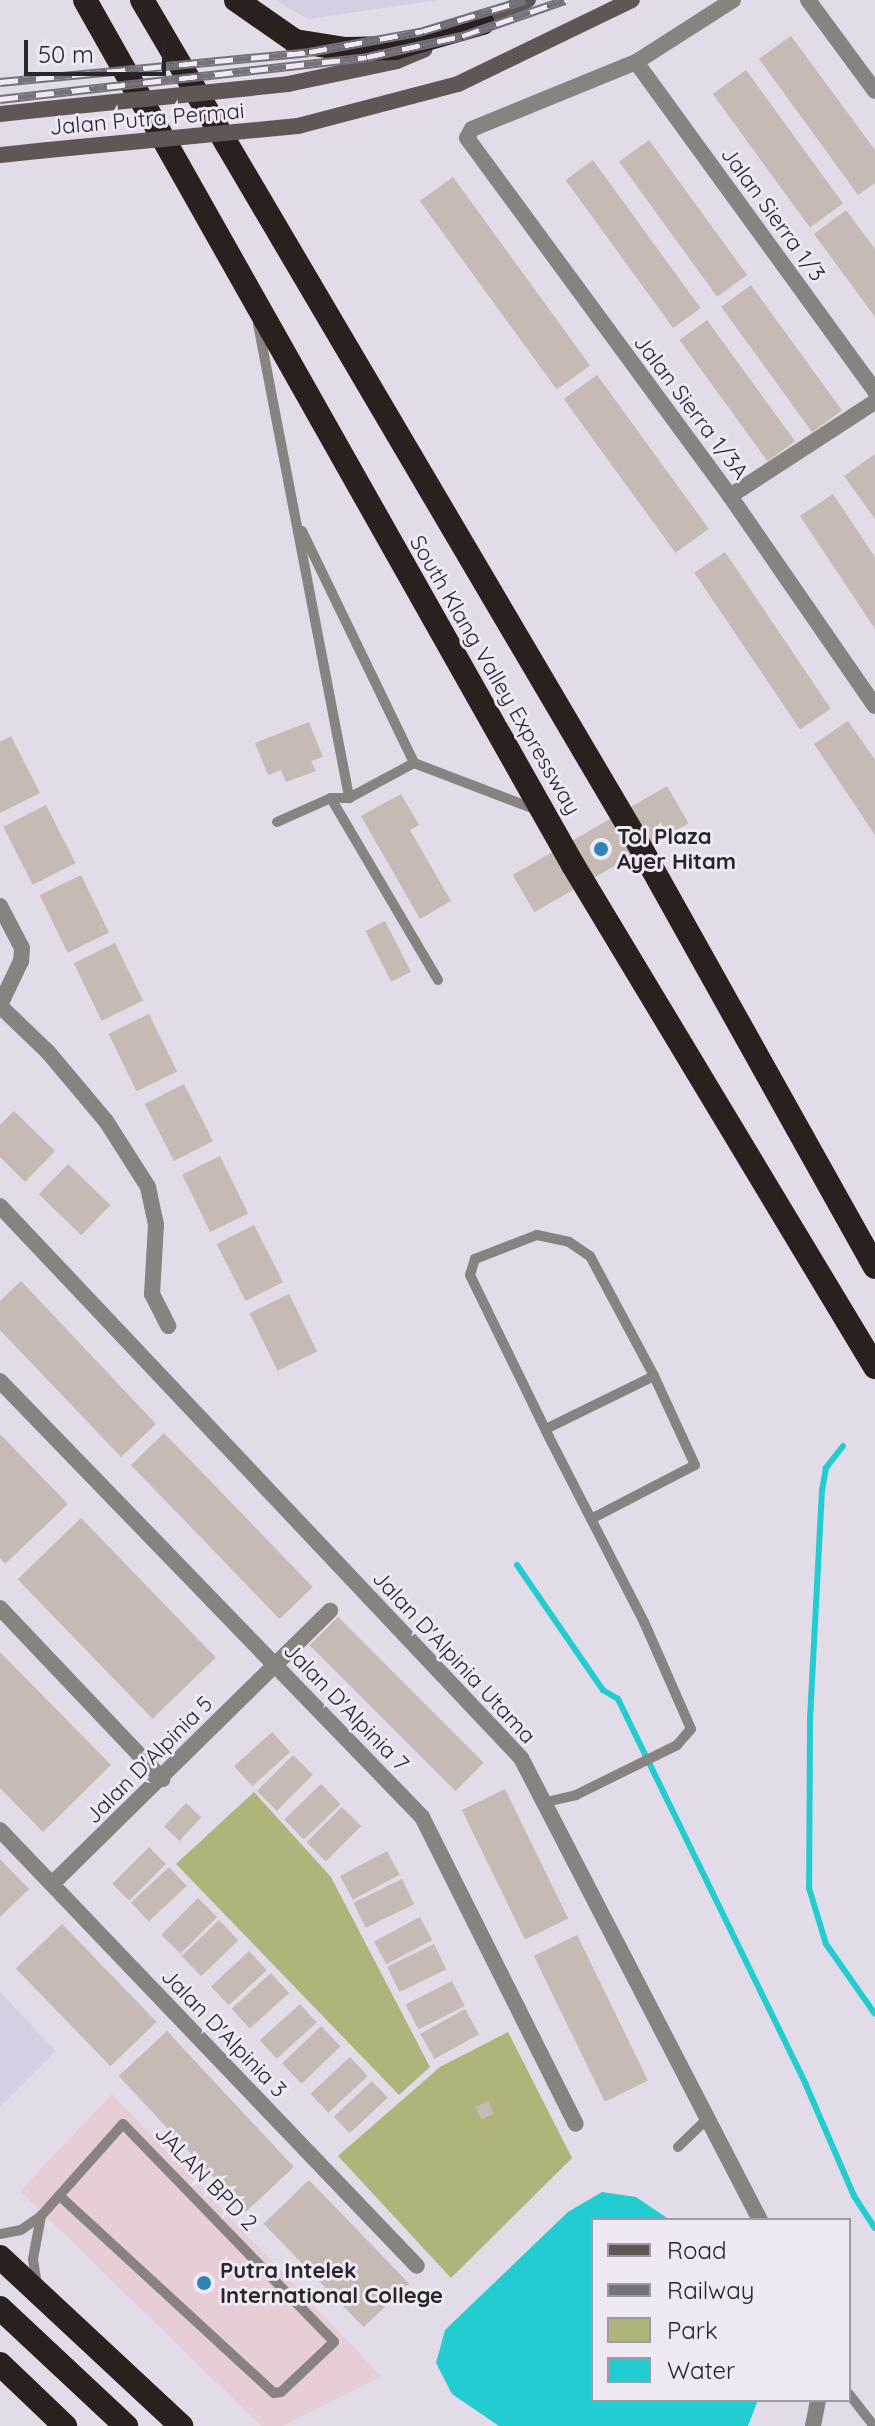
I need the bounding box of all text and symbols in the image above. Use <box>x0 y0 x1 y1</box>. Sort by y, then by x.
scale bar <box>28 24 170 74</box>
text: 50 m <box>38 39 94 69</box>
street label: Jalan Putra Permai <box>48 97 246 141</box>
street label: Jalan Sierra 1/3 <box>715 142 831 286</box>
street label: Jalan Sierra 1/3A <box>628 330 754 484</box>
street label: South Klang Valley Expressway <box>404 531 586 819</box>
place label: Tol Plaza Ayer Hitam <box>617 823 736 874</box>
marker: Tol Plaza Ayer Hitam <box>592 840 610 858</box>
street label: Jalan D'Alpinia Utama <box>367 1565 541 1749</box>
street label: Jalan D'Alpinia 7 <box>278 1637 414 1777</box>
street label: Jalan D'Alpinia 5 <box>80 1691 218 1829</box>
street label: Jalan D'Alpinia 3 <box>156 1963 292 2103</box>
street label: JALAN BPD 2 <box>149 2120 263 2236</box>
legend <box>591 2218 851 2402</box>
text: Road <box>667 2235 727 2265</box>
place label: Putra Intelek International College <box>220 2257 443 2308</box>
marker: Putra Intelek International College <box>195 2274 213 2292</box>
text: Railway <box>667 2275 754 2305</box>
text: Park <box>667 2315 718 2345</box>
text: Water <box>667 2355 735 2385</box>

